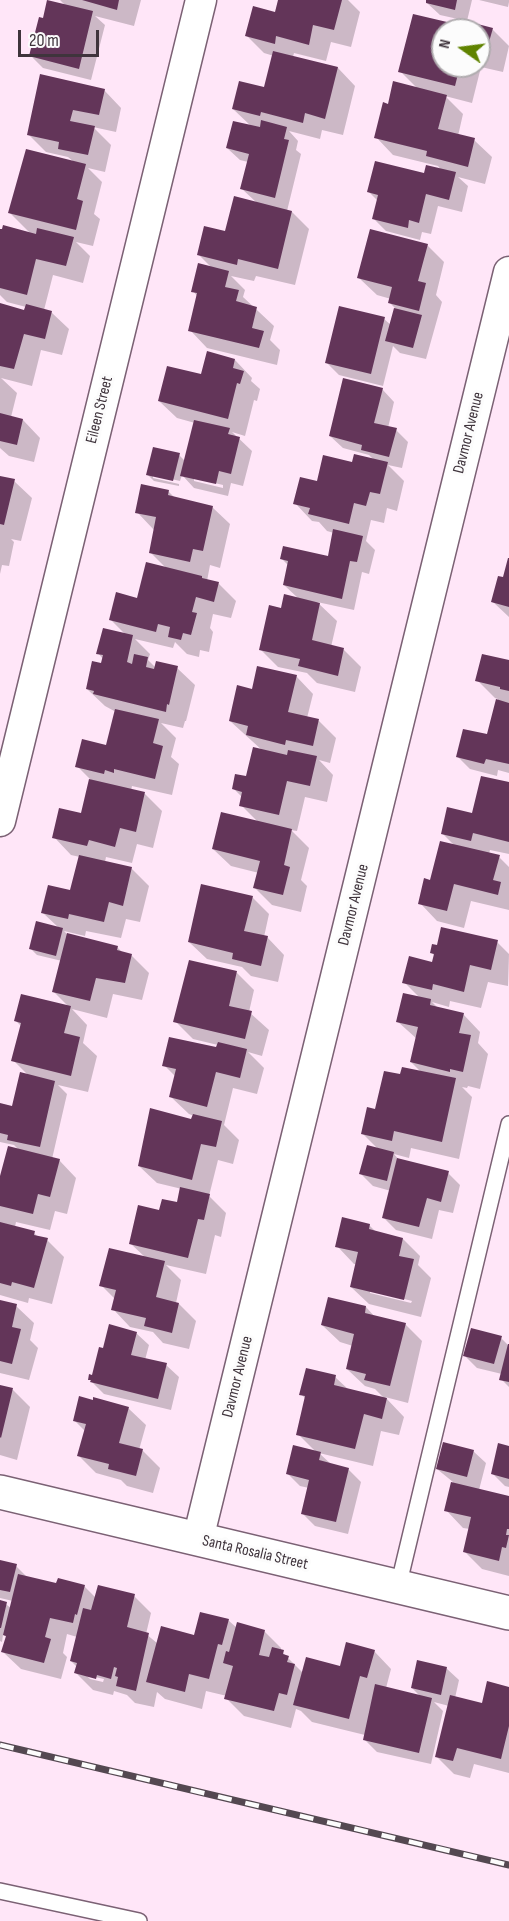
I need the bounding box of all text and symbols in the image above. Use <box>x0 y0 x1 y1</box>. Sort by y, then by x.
scale bar <box>21 18 102 56</box>
north arrow <box>431 18 491 78</box>
text: 20 m <box>29 30 59 51</box>
text: N <box>435 38 455 50</box>
street label: Eileen Street <box>82 374 118 446</box>
street label: Davmor Avenue <box>450 390 488 476</box>
street label: Davmor Avenue <box>335 862 373 948</box>
street label: Davmor Avenue <box>219 1334 257 1420</box>
street label: Santa Rosalia Street <box>200 1532 310 1574</box>

